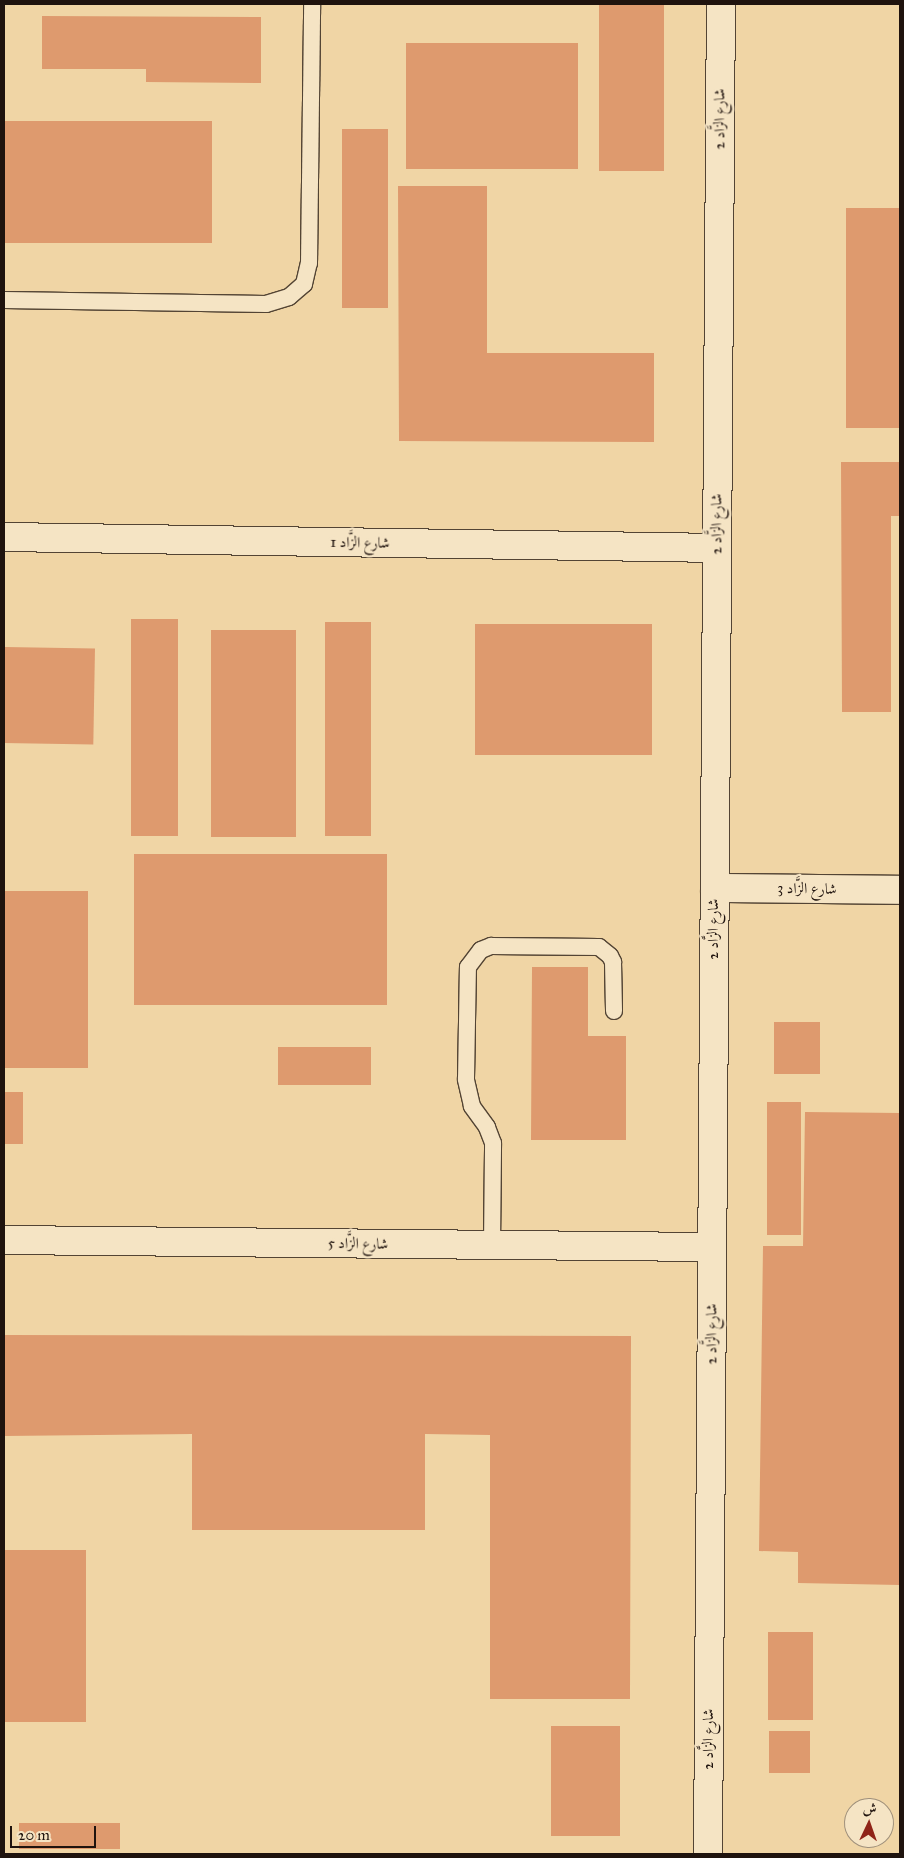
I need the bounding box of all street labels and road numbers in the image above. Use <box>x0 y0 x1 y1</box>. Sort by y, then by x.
street label: شارع الزَّاد 2 <box>711 89 729 149</box>
street label: شارع الزَّاد 2 <box>708 494 726 554</box>
street label: شارع الزَّاد 1 <box>330 533 390 553</box>
street label: شارع الزَّاد 3 <box>777 879 837 899</box>
street label: شارع الزَّاد 2 <box>705 899 723 959</box>
street label: شارع الزَّاد 5 <box>328 1234 388 1254</box>
street label: شارع الزَّاد 2 <box>703 1304 721 1364</box>
street label: شارع الزَّاد 2 <box>700 1709 718 1769</box>

